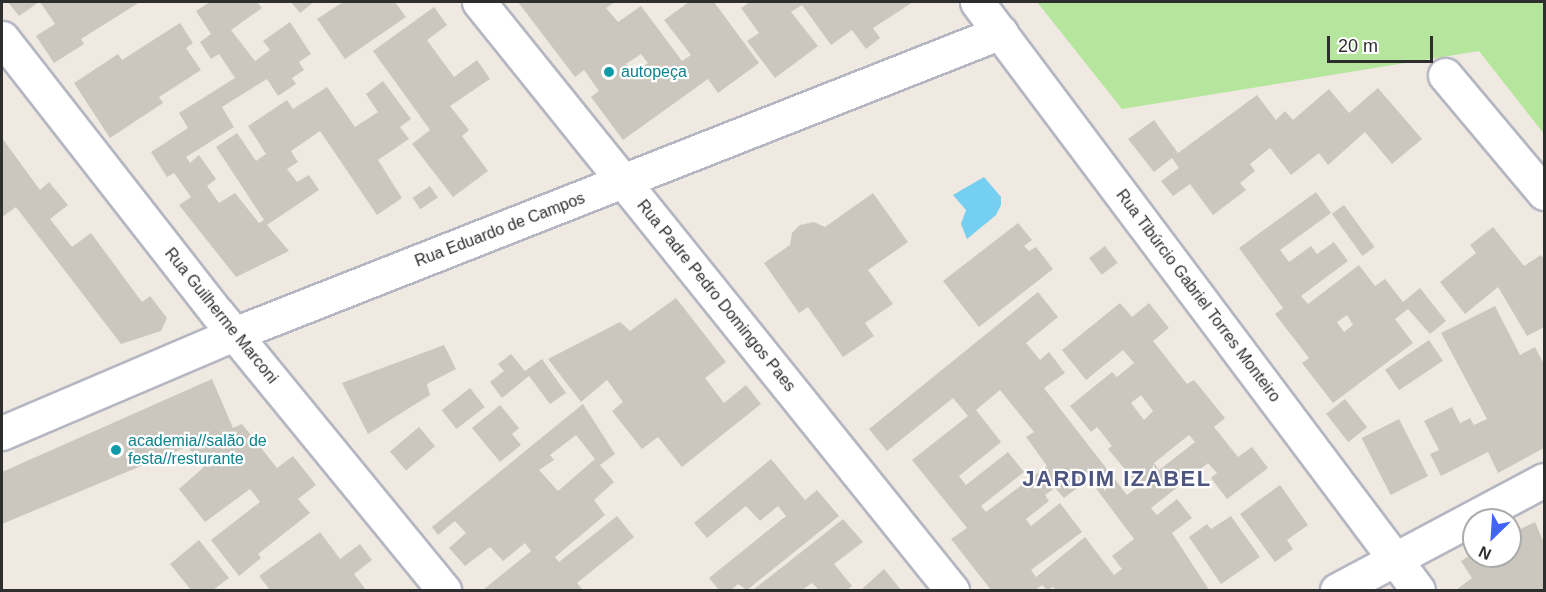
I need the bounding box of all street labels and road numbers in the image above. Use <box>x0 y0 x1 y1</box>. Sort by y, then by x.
street label: Rua Tibúrcio Gabriel Torres Monteiro <box>1112 186 1284 406</box>
street label: Rua Eduardo de Campos <box>412 189 588 271</box>
street label: Rua Padre Pedro Domingos Paes <box>633 196 799 396</box>
street label: Rua Guilherme Marconi <box>160 244 282 388</box>

